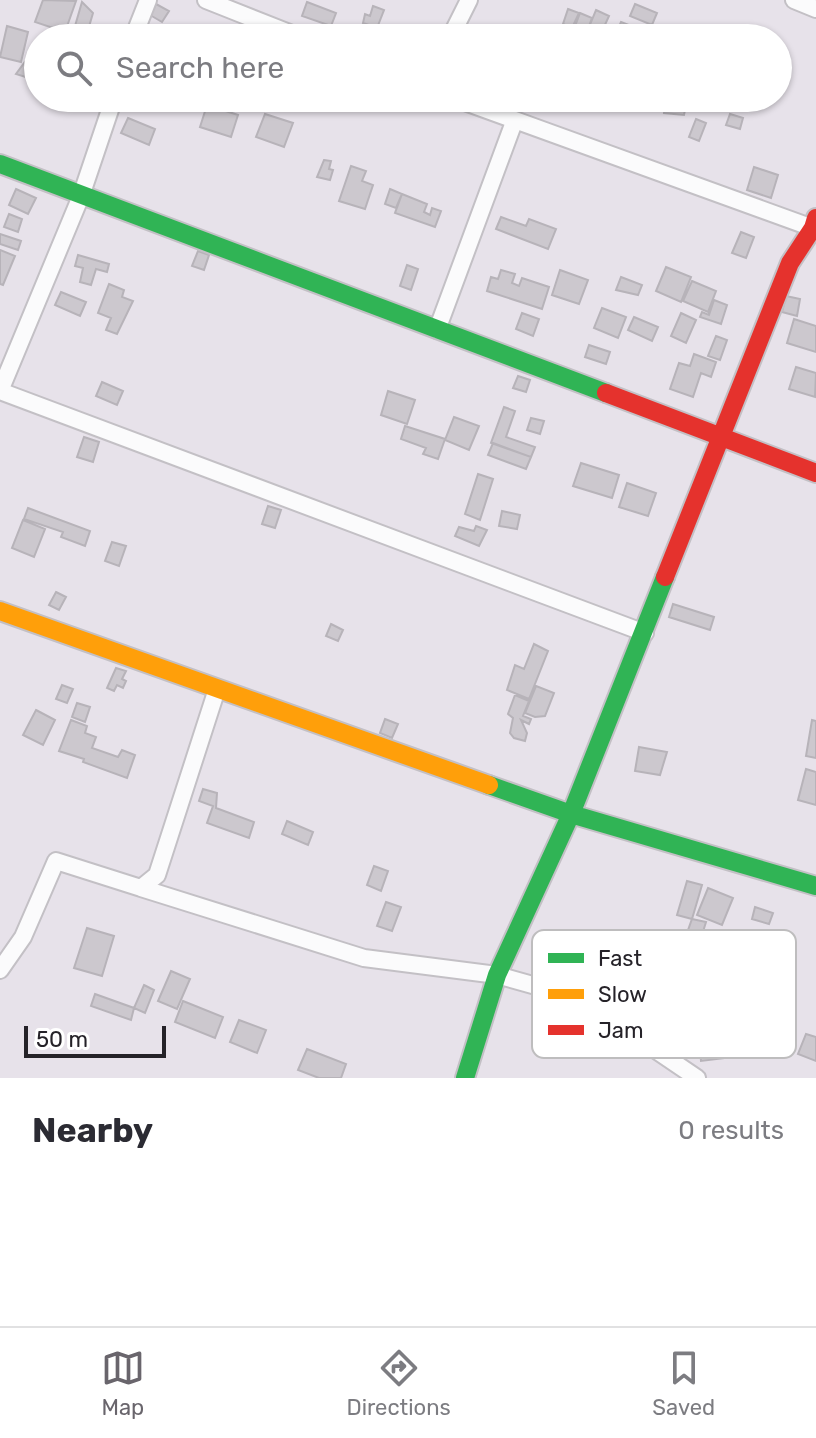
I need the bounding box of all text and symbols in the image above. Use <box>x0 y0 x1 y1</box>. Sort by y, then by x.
search box <box>24 24 792 112</box>
icon: search <box>52 46 96 90</box>
text: Search here <box>116 50 284 86</box>
legend <box>532 930 796 1058</box>
text: Fast <box>598 945 643 972</box>
text: Slow <box>598 981 647 1008</box>
text: Jam <box>598 1017 644 1044</box>
scale bar <box>24 1022 166 1058</box>
text: 50 m <box>36 1026 88 1053</box>
text: Nearby <box>32 1110 153 1151</box>
text: 0 results <box>678 1115 784 1146</box>
tab: Map <box>101 1346 145 1421</box>
tab: Directions <box>346 1346 451 1421</box>
tab: Saved <box>652 1346 715 1421</box>

